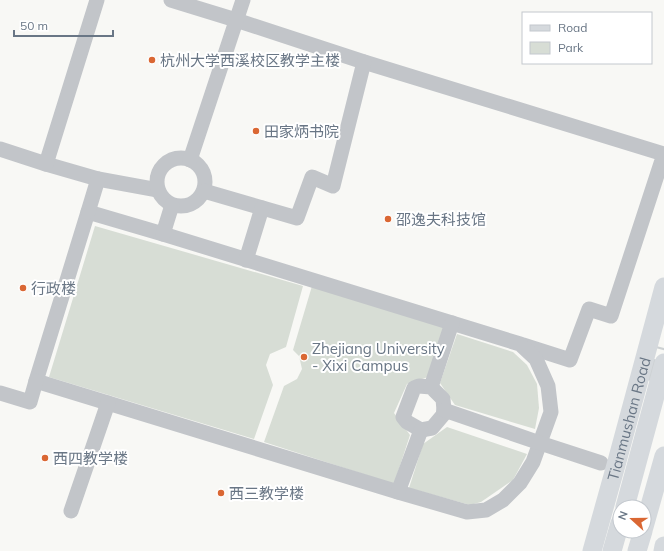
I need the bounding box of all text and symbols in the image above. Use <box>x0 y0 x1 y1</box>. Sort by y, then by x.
scale bar <box>14 12 113 38</box>
legend <box>522 12 652 64</box>
text: 50 m <box>20 18 48 33</box>
text: Road <box>558 20 587 35</box>
text: Park <box>558 40 584 55</box>
place label: 杭州大学西溪校区教学主楼 <box>160 51 340 70</box>
marker: 杭州大学西溪校区教学主楼 <box>147 55 157 65</box>
place label: 田家炳书院 <box>264 122 339 141</box>
marker: 田家炳书院 <box>251 126 261 136</box>
place label: 邵逸夫科技馆 <box>396 210 486 229</box>
marker: 邵逸夫科技馆 <box>383 214 393 224</box>
place label: 行政楼 <box>31 279 76 298</box>
marker: 行政楼 <box>18 283 28 293</box>
place label: Zhejiang University - Xixi Campus <box>312 339 445 375</box>
marker: Zhejiang University - Xixi Campus <box>299 352 309 362</box>
street label: Tianmushan Road <box>603 355 654 483</box>
place label: 西四教学楼 <box>53 449 128 468</box>
marker: 西四教学楼 <box>40 453 50 463</box>
place label: 西三教学楼 <box>229 484 304 503</box>
marker: 西三教学楼 <box>216 488 226 498</box>
north arrow <box>612 499 652 539</box>
text: N <box>615 509 631 522</box>

